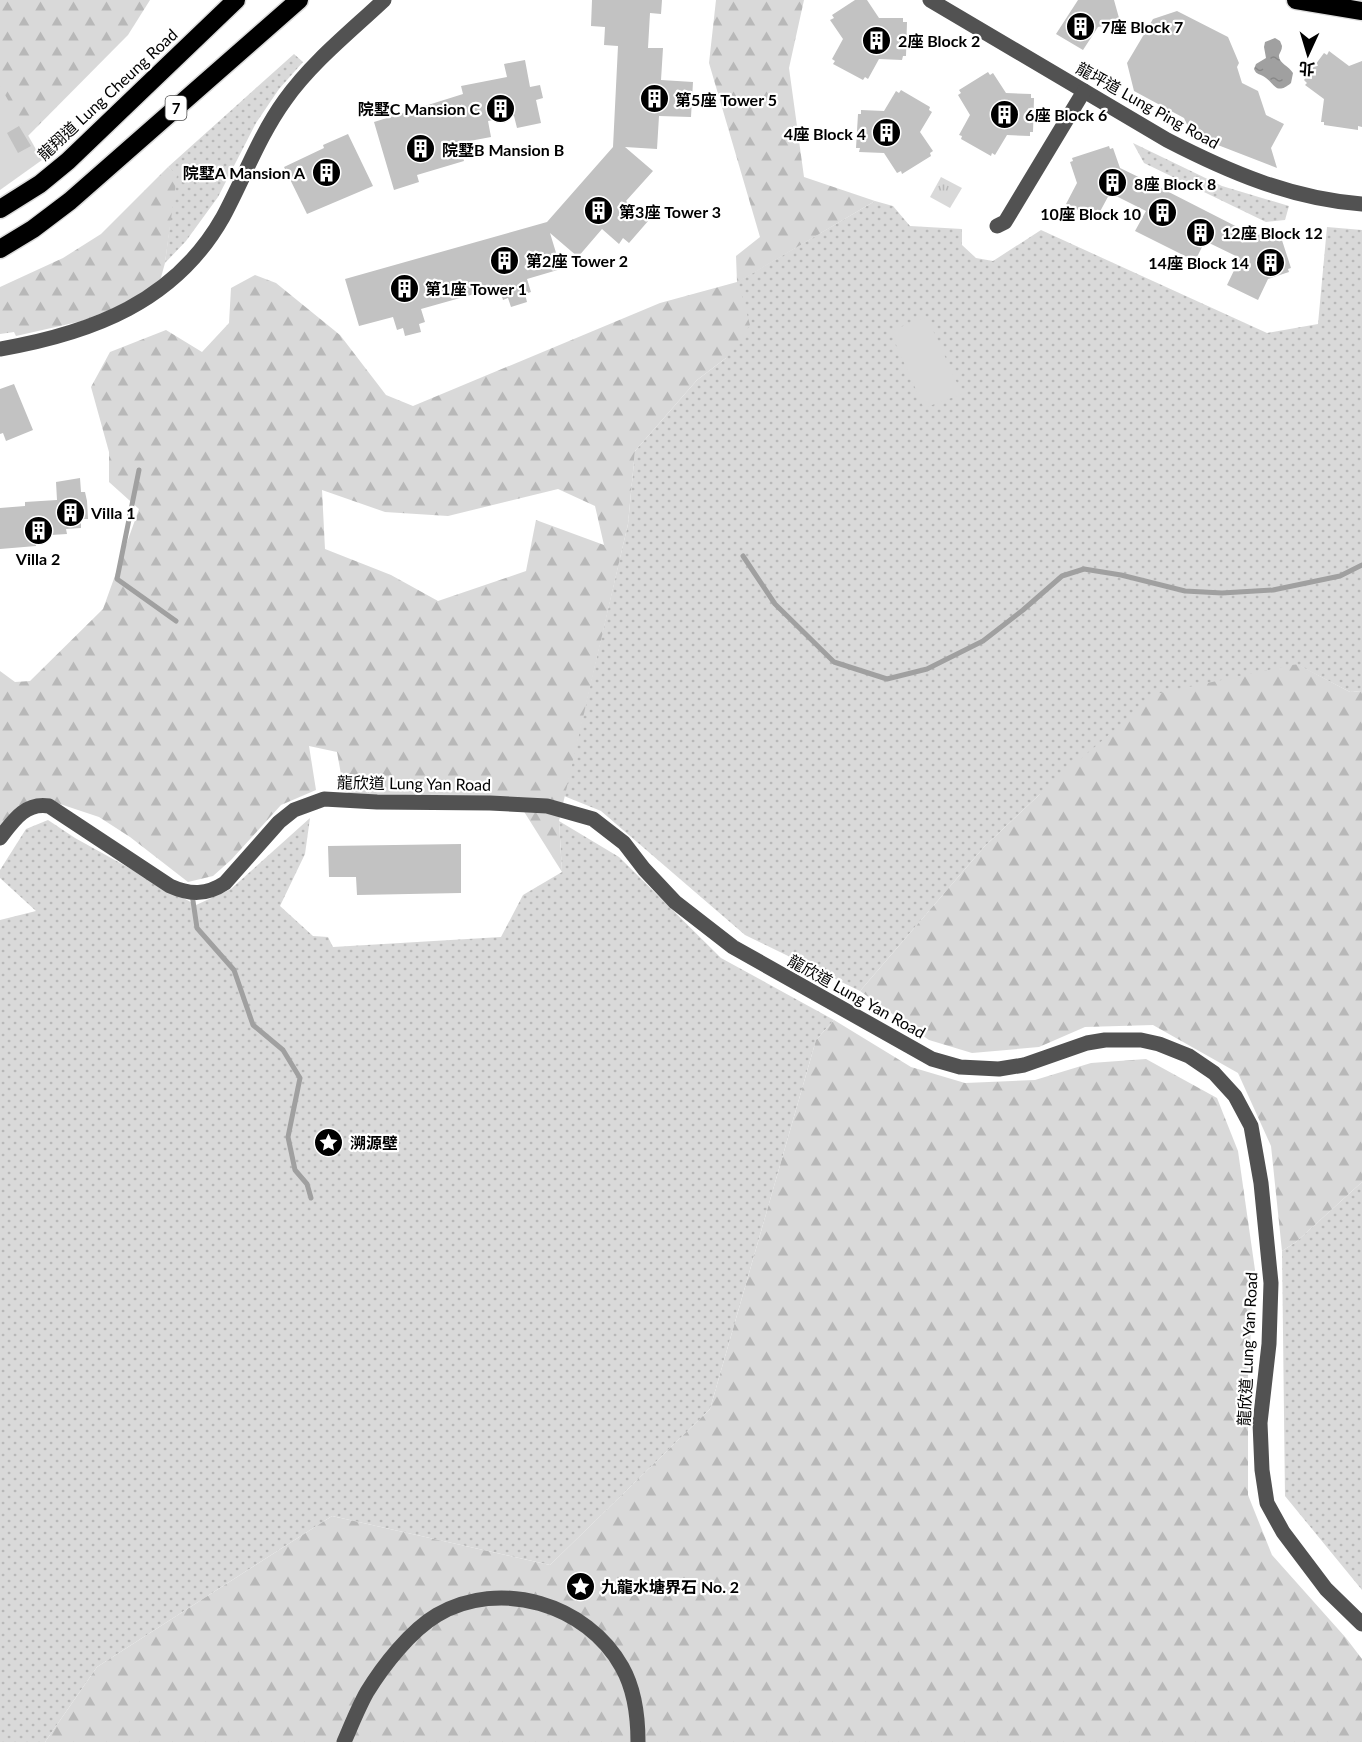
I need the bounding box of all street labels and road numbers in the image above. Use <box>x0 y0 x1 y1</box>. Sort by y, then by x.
street label: 龍翔道 Lung Cheung Road <box>33 24 181 164</box>
street label: 龍坪道 Lung Ping Road <box>1073 58 1223 152</box>
road number: 7 <box>166 96 186 120</box>
street label: 龍欣道 Lung Yan Road <box>337 772 491 794</box>
street label: 龍欣道 Lung Yan Road <box>785 950 929 1042</box>
street label: 龍欣道 Lung Yan Road <box>1233 1272 1261 1426</box>

